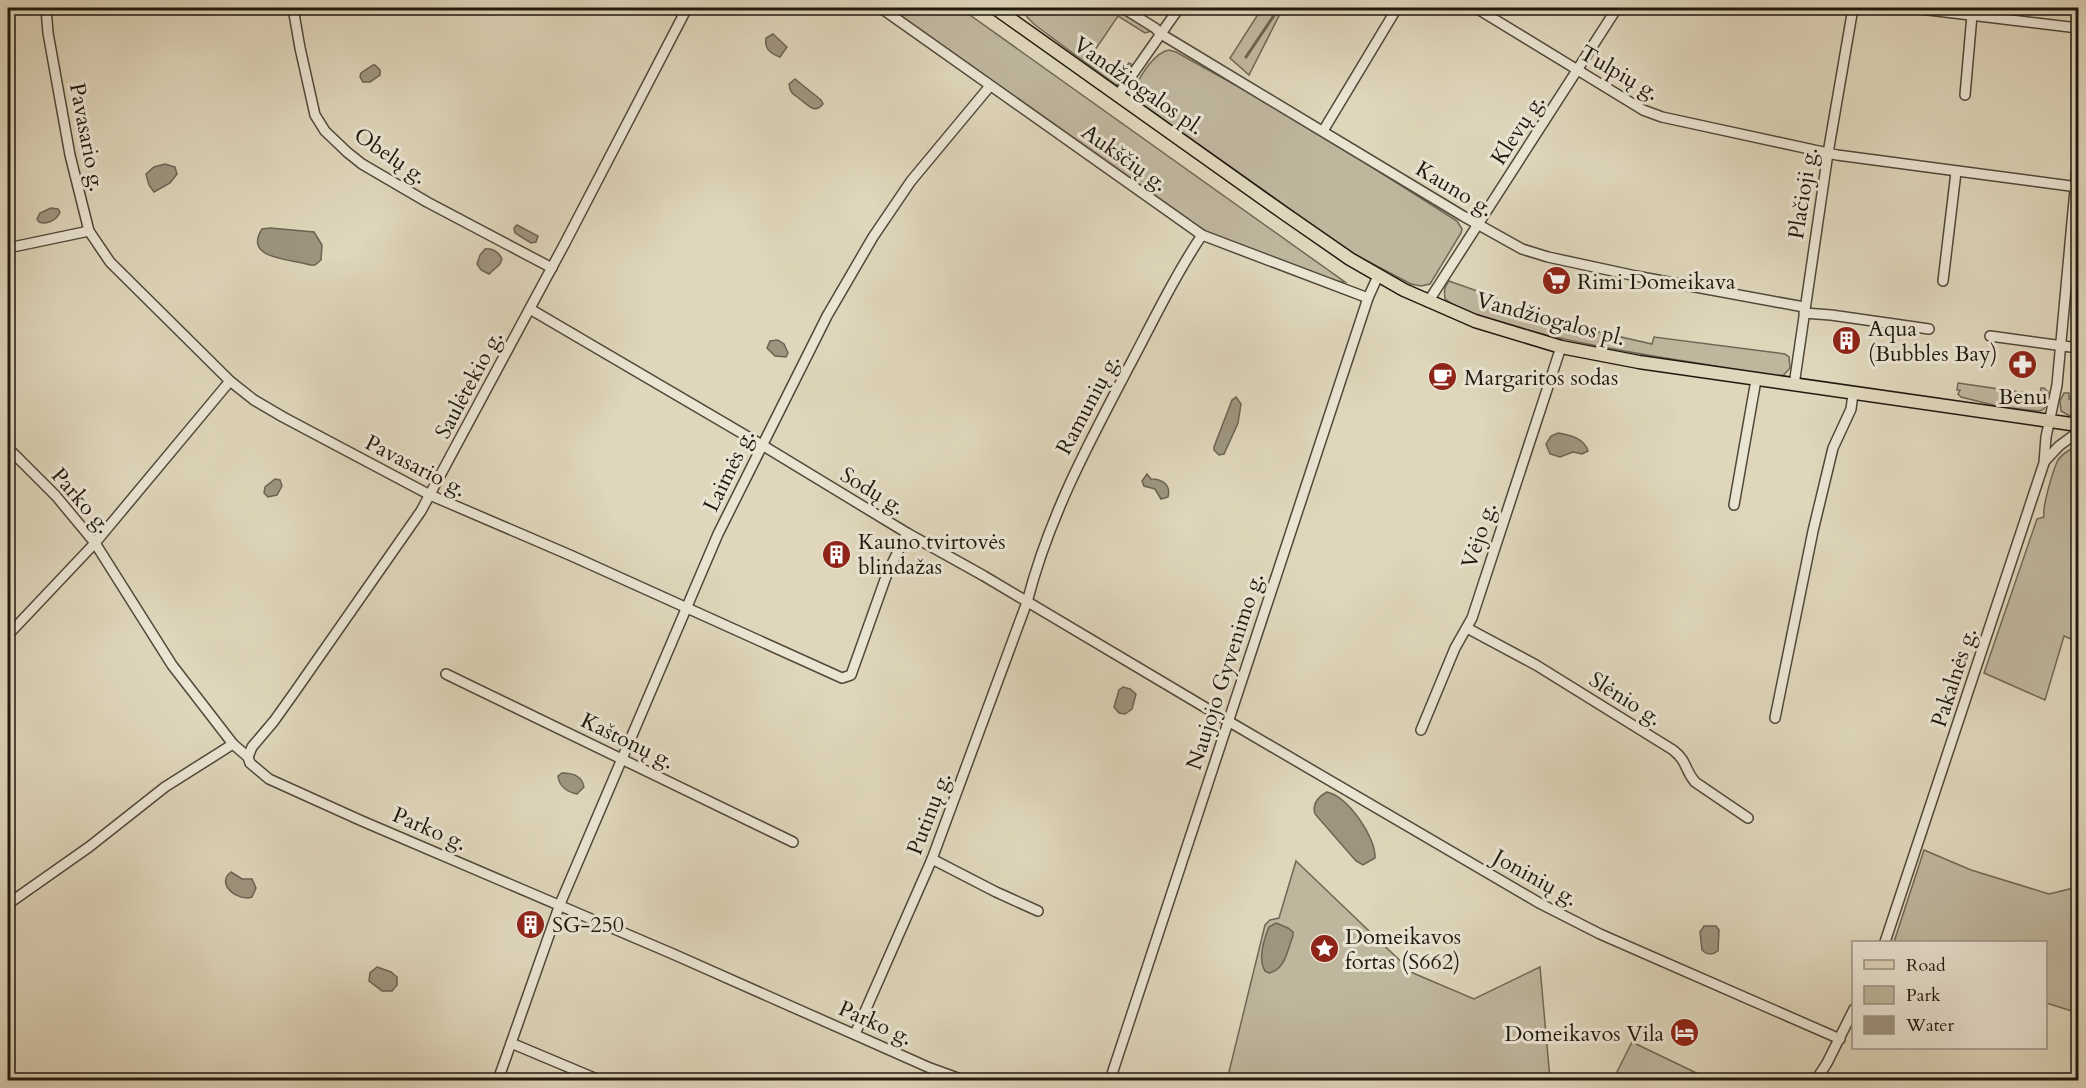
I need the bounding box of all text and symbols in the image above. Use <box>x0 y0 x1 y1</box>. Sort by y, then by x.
street label: Vandžiogalos pl. <box>1067 30 1210 142</box>
street label: Tulpių g. <box>1574 38 1665 108</box>
street label: Pavasario g. <box>62 80 112 194</box>
street label: Klevų g. <box>1484 88 1552 171</box>
street label: Aukščių g. <box>1075 117 1174 198</box>
street label: Obelų g. <box>348 120 433 191</box>
street label: Plačioji g. <box>1781 145 1825 241</box>
street label: Kauno g. <box>1410 154 1499 224</box>
supermarket icon: Rimi Domeikava <box>1540 265 1572 297</box>
place label: Rimi Domeikava <box>1577 267 1736 297</box>
street label: Vandžiogalos pl. <box>1473 285 1629 353</box>
place label: Aqua (Bubbles Bay) <box>1868 314 1998 369</box>
street label: Saulėtekio g. <box>428 325 510 444</box>
building icon: Aqua (Bubbles Bay) <box>1831 325 1863 357</box>
pharmacy icon: Benu <box>2007 348 2039 380</box>
street label: Ramunių g. <box>1049 349 1127 460</box>
cafe icon: Margaritos sodas <box>1427 361 1459 393</box>
place label: Margaritos sodas <box>1464 363 1618 393</box>
place label: Benu <box>1998 382 2048 412</box>
street label: Laimės g. <box>696 424 762 517</box>
street label: Pavasario g. <box>360 428 471 504</box>
street label: Sodų g. <box>835 460 910 522</box>
street label: Parko g. <box>44 461 118 540</box>
street label: Vėjo g. <box>1454 498 1504 572</box>
place label: Kauno tvirtovės blindažas <box>858 527 1006 582</box>
building icon: Kauno tvirtovės blindažas <box>821 538 853 570</box>
street label: Naujojo Gyvenimo g. <box>1179 569 1271 774</box>
street label: Pakalnės g. <box>1924 624 1984 731</box>
street label: Slėnio g. <box>1583 665 1668 733</box>
street label: Kaštonų g. <box>576 705 679 776</box>
street label: Putinų g. <box>899 768 958 859</box>
street label: Parko g. <box>388 800 471 858</box>
street label: Joninių g. <box>1485 841 1583 913</box>
building icon: SG-250 <box>515 908 547 940</box>
place label: SG-250 <box>552 910 624 940</box>
place label: Domeikavos fortas (S662) <box>1345 922 1461 977</box>
place icon: Domeikavos fortas (S662) <box>1308 933 1340 965</box>
legend <box>1852 941 2047 1049</box>
text: Road <box>1906 953 1946 978</box>
text: Park <box>1906 983 1941 1008</box>
street label: Parko g. <box>834 993 917 1052</box>
text: Water <box>1905 1013 1955 1038</box>
hotel icon: Domeikavos Vila <box>1669 1017 1701 1049</box>
place label: Domeikavos Vila <box>1504 1019 1664 1049</box>

